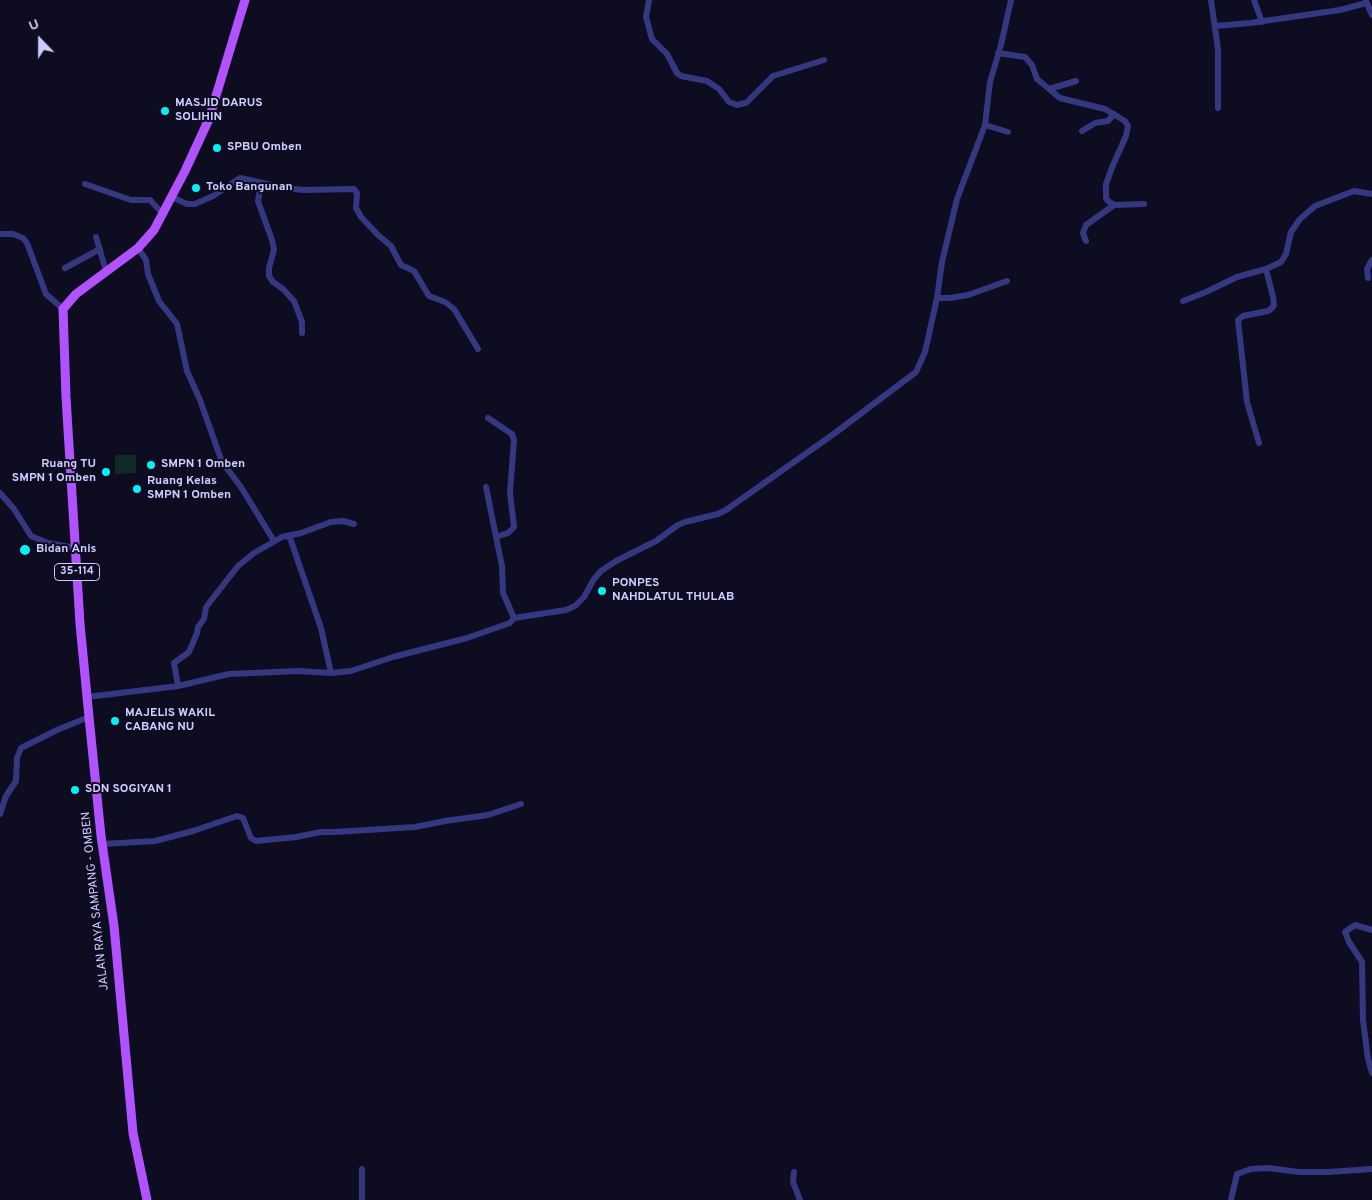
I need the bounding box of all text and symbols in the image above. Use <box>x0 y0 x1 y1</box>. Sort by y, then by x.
north arrow <box>15 15 65 65</box>
text: U <box>26 16 42 35</box>
place label: MASJID DARUS SOLIHIN <box>175 97 263 125</box>
marker: MASJID DARUS SOLIHIN <box>159 105 171 117</box>
place label: SPBU Omben <box>227 141 302 155</box>
marker: SPBU Omben <box>211 142 223 154</box>
place label: Toko Bangunan <box>206 181 293 195</box>
marker: Toko Bangunan <box>190 182 202 194</box>
place label: Ruang TU SMPN 1 Omben <box>12 458 96 486</box>
place label: SMPN 1 Omben <box>161 458 245 472</box>
marker: SMPN 1 Omben <box>145 459 157 471</box>
marker: Ruang TU SMPN 1 Omben <box>100 466 112 478</box>
place label: Ruang Kelas SMPN 1 Omben <box>147 475 231 503</box>
marker: Ruang Kelas SMPN 1 Omben <box>131 483 143 495</box>
marker: Bidan Anis <box>18 543 32 557</box>
place label: Bidan Anis <box>36 543 96 557</box>
road number: 35-114 <box>54 564 100 580</box>
place label: PONPES NAHDLATUL THULAB <box>612 577 734 605</box>
marker: PONPES NAHDLATUL THULAB <box>596 585 608 597</box>
place label: MAJELIS WAKIL CABANG NU <box>125 707 215 735</box>
marker: MAJELIS WAKIL CABANG NU <box>109 715 121 727</box>
place label: SDN SOGIYAN 1 <box>85 783 172 797</box>
marker: SDN SOGIYAN 1 <box>69 784 81 796</box>
street label: JALAN RAYA SAMPANG - OMBEN <box>79 811 113 991</box>

